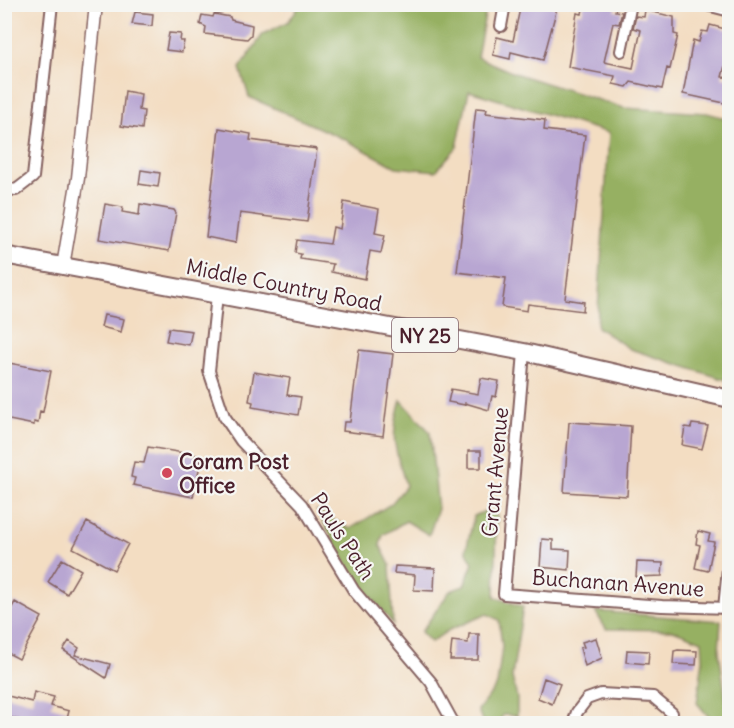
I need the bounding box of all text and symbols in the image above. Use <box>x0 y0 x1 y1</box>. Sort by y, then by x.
street label: Middle Country Road <box>184 253 384 317</box>
road number: NY 25 <box>392 318 458 352</box>
street label: Grant Avenue <box>476 406 514 538</box>
place label: Coram Post Office <box>179 448 290 499</box>
marker: Coram Post Office <box>160 466 174 480</box>
street label: Pauls Path <box>305 487 381 585</box>
street label: Buchanan Avenue <box>531 564 705 602</box>

